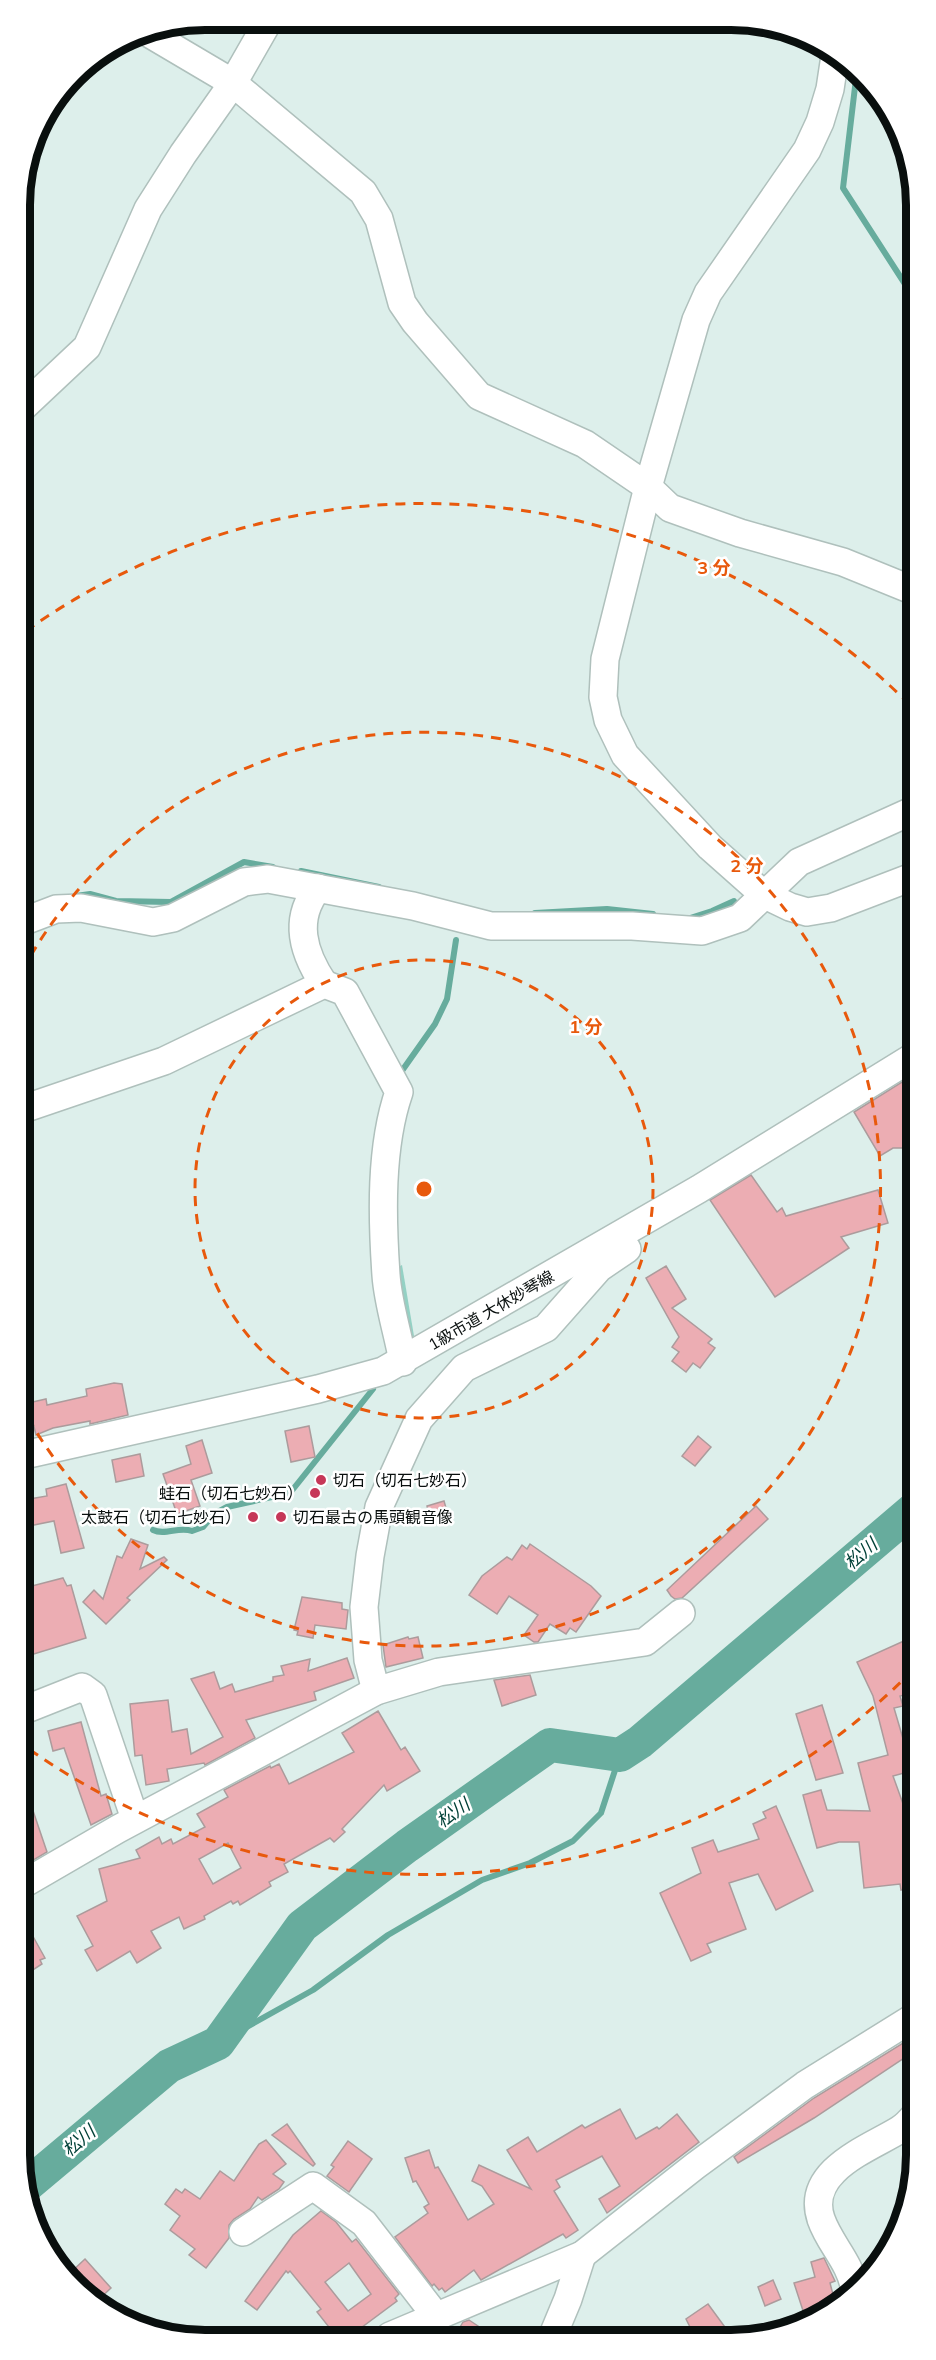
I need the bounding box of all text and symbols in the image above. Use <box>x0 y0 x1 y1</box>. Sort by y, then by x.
text: 3 分 <box>697 556 731 579</box>
text: 2 分 <box>730 854 764 877</box>
text: 1 分 <box>569 1015 603 1038</box>
centre of rings <box>414 1179 434 1199</box>
street label: 1級市道 大休妙琴線 <box>425 1266 557 1354</box>
place label: 切石（切石七妙石） <box>333 1470 477 1490</box>
marker: 切石（切石七妙石） <box>314 1473 328 1487</box>
place label: 蛙石（切石七妙石） <box>159 1483 303 1503</box>
marker: 蛙石（切石七妙石） <box>308 1486 322 1500</box>
place label: 太鼓石（切石七妙石） <box>81 1507 241 1527</box>
place label: 切石最古の馬頭観音像 <box>293 1507 453 1527</box>
marker: 太鼓石（切石七妙石） <box>246 1510 260 1524</box>
marker: 切石最古の馬頭観音像 <box>274 1510 288 1524</box>
water label: 松川 <box>839 1532 883 1574</box>
water label: 松川 <box>431 1792 476 1832</box>
water label: 松川 <box>57 2119 101 2161</box>

